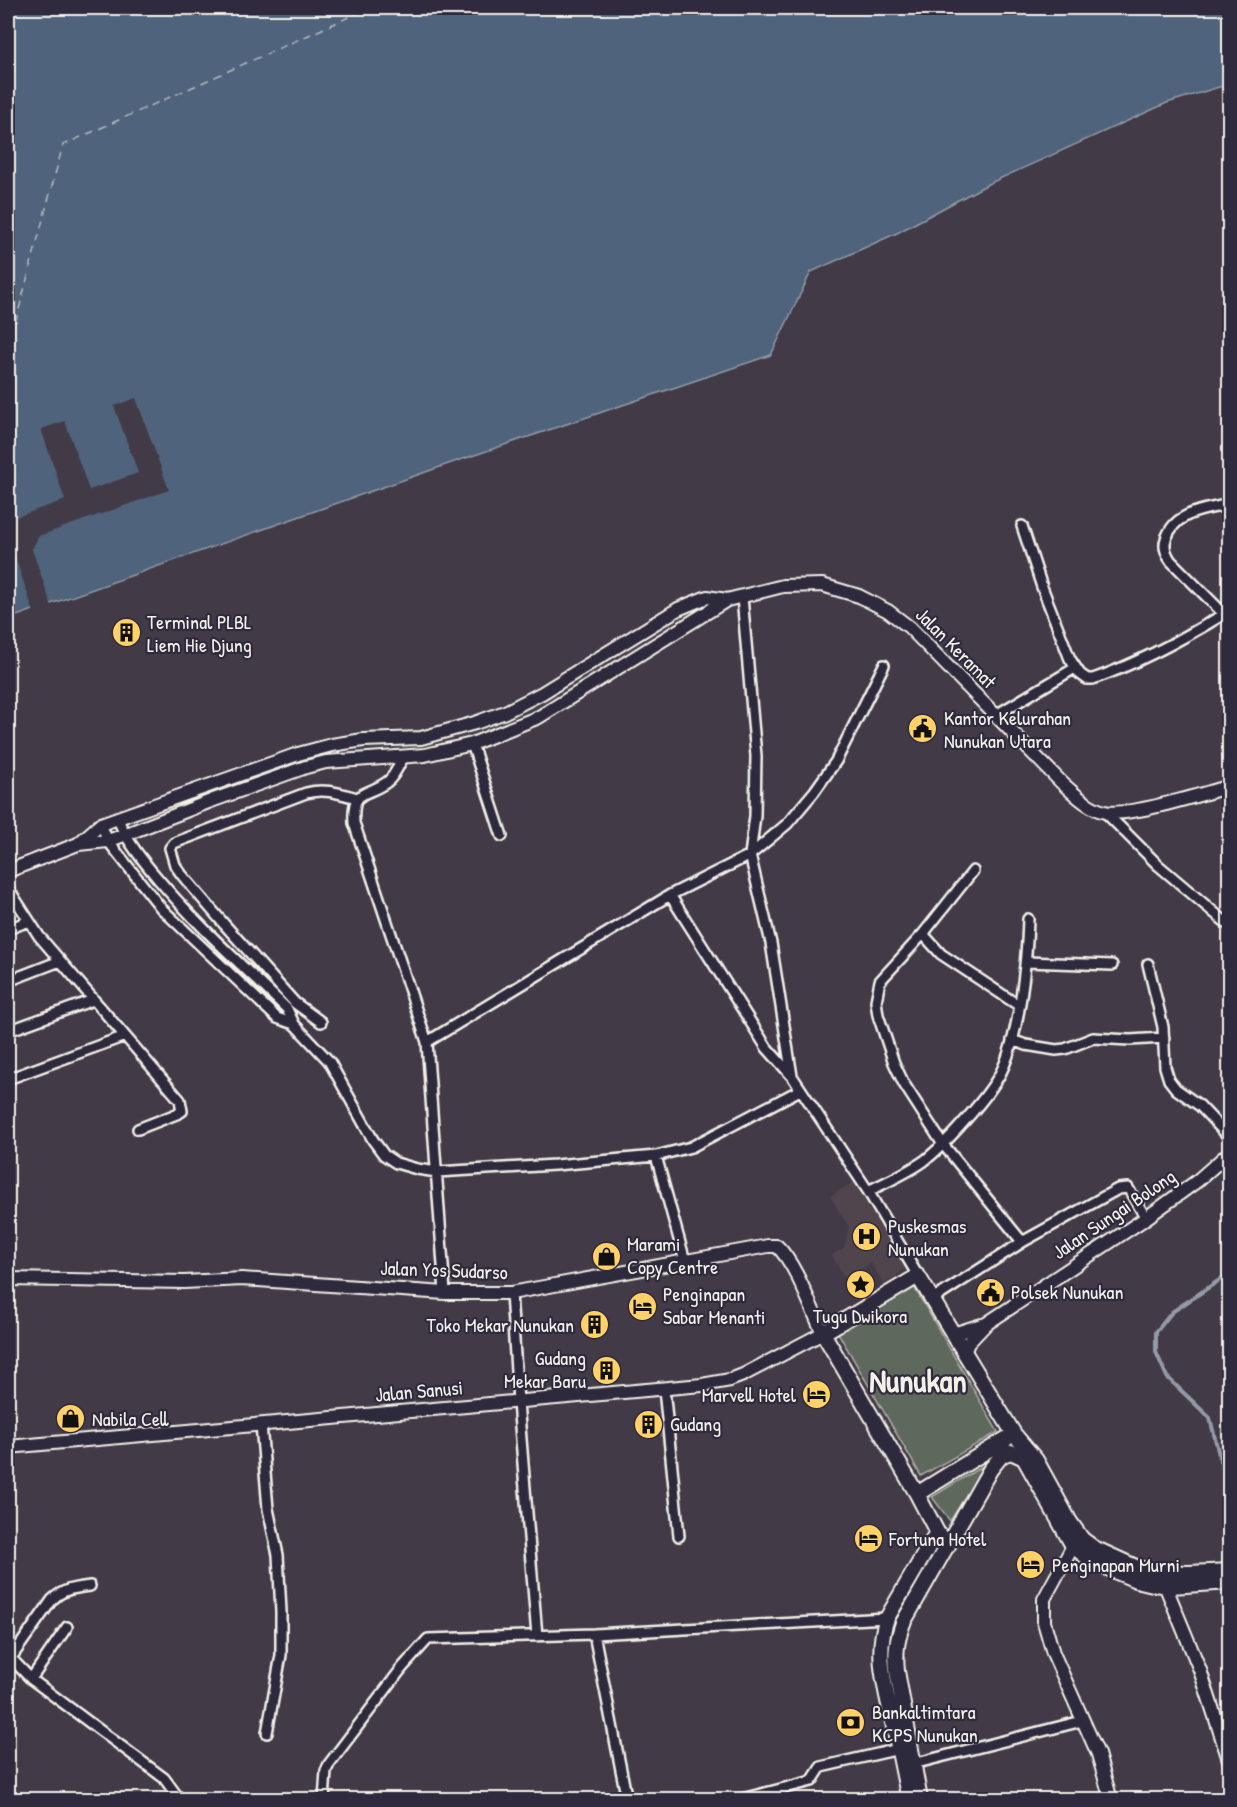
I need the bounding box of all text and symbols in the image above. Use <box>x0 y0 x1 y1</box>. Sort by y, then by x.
street label: Jalan Keramat <box>910 601 1004 695</box>
place label: Terminal PLBL Liem Hie Djung <box>147 608 252 658</box>
building icon: Terminal PLBL Liem Hie Djung <box>110 617 142 649</box>
place label: Kantor Kelurahan Nunukan Utara <box>944 704 1071 754</box>
public building icon: Kantor Kelurahan Nunukan Utara <box>907 713 939 745</box>
street label: Jalan Sungai Bolong <box>1047 1162 1181 1265</box>
place label: Puskesmas Nunukan <box>888 1212 967 1262</box>
hospital icon: Puskesmas Nunukan <box>851 1221 883 1253</box>
place label: Marami Copy Centre <box>627 1230 718 1280</box>
shop icon: Marami Copy Centre <box>590 1240 622 1272</box>
street label: Jalan Yos Sudarso <box>380 1254 508 1285</box>
place icon: Tugu Dwikora <box>844 1269 876 1301</box>
public building icon: Polsek Nunukan <box>974 1276 1006 1308</box>
place label: Polsek Nunukan <box>1011 1278 1123 1305</box>
place label: Penginapan Sabar Menanti <box>663 1280 766 1330</box>
hotel icon: Penginapan Sabar Menanti <box>626 1290 658 1322</box>
place label: Tugu Dwikora <box>813 1302 907 1329</box>
building icon: Toko Mekar Nunukan <box>579 1309 611 1341</box>
place label: Toko Mekar Nunukan <box>426 1311 574 1338</box>
place label: Gudang Mekar Baru <box>504 1344 586 1394</box>
building icon: Gudang Mekar Baru <box>591 1354 623 1386</box>
district label: Nunukan <box>869 1359 967 1402</box>
street label: Jalan Sanusi <box>374 1373 464 1408</box>
hotel icon: Marvell Hotel <box>801 1379 833 1411</box>
place label: Marvell Hotel <box>702 1381 797 1408</box>
shop icon: Nabila Cell <box>55 1403 87 1435</box>
place label: Nabila Cell <box>92 1405 169 1432</box>
building icon: Gudang <box>633 1408 665 1440</box>
place label: Gudang <box>670 1410 721 1437</box>
hotel icon: Fortuna Hotel <box>852 1523 884 1555</box>
place label: Fortuna Hotel <box>888 1525 987 1552</box>
hotel icon: Penginapan Murni <box>1015 1549 1047 1581</box>
place label: Penginapan Murni <box>1052 1551 1180 1578</box>
place label: Bankaltimtara KCPS Nunukan <box>872 1698 978 1748</box>
bank icon: Bankaltimtara KCPS Nunukan <box>835 1707 867 1739</box>

